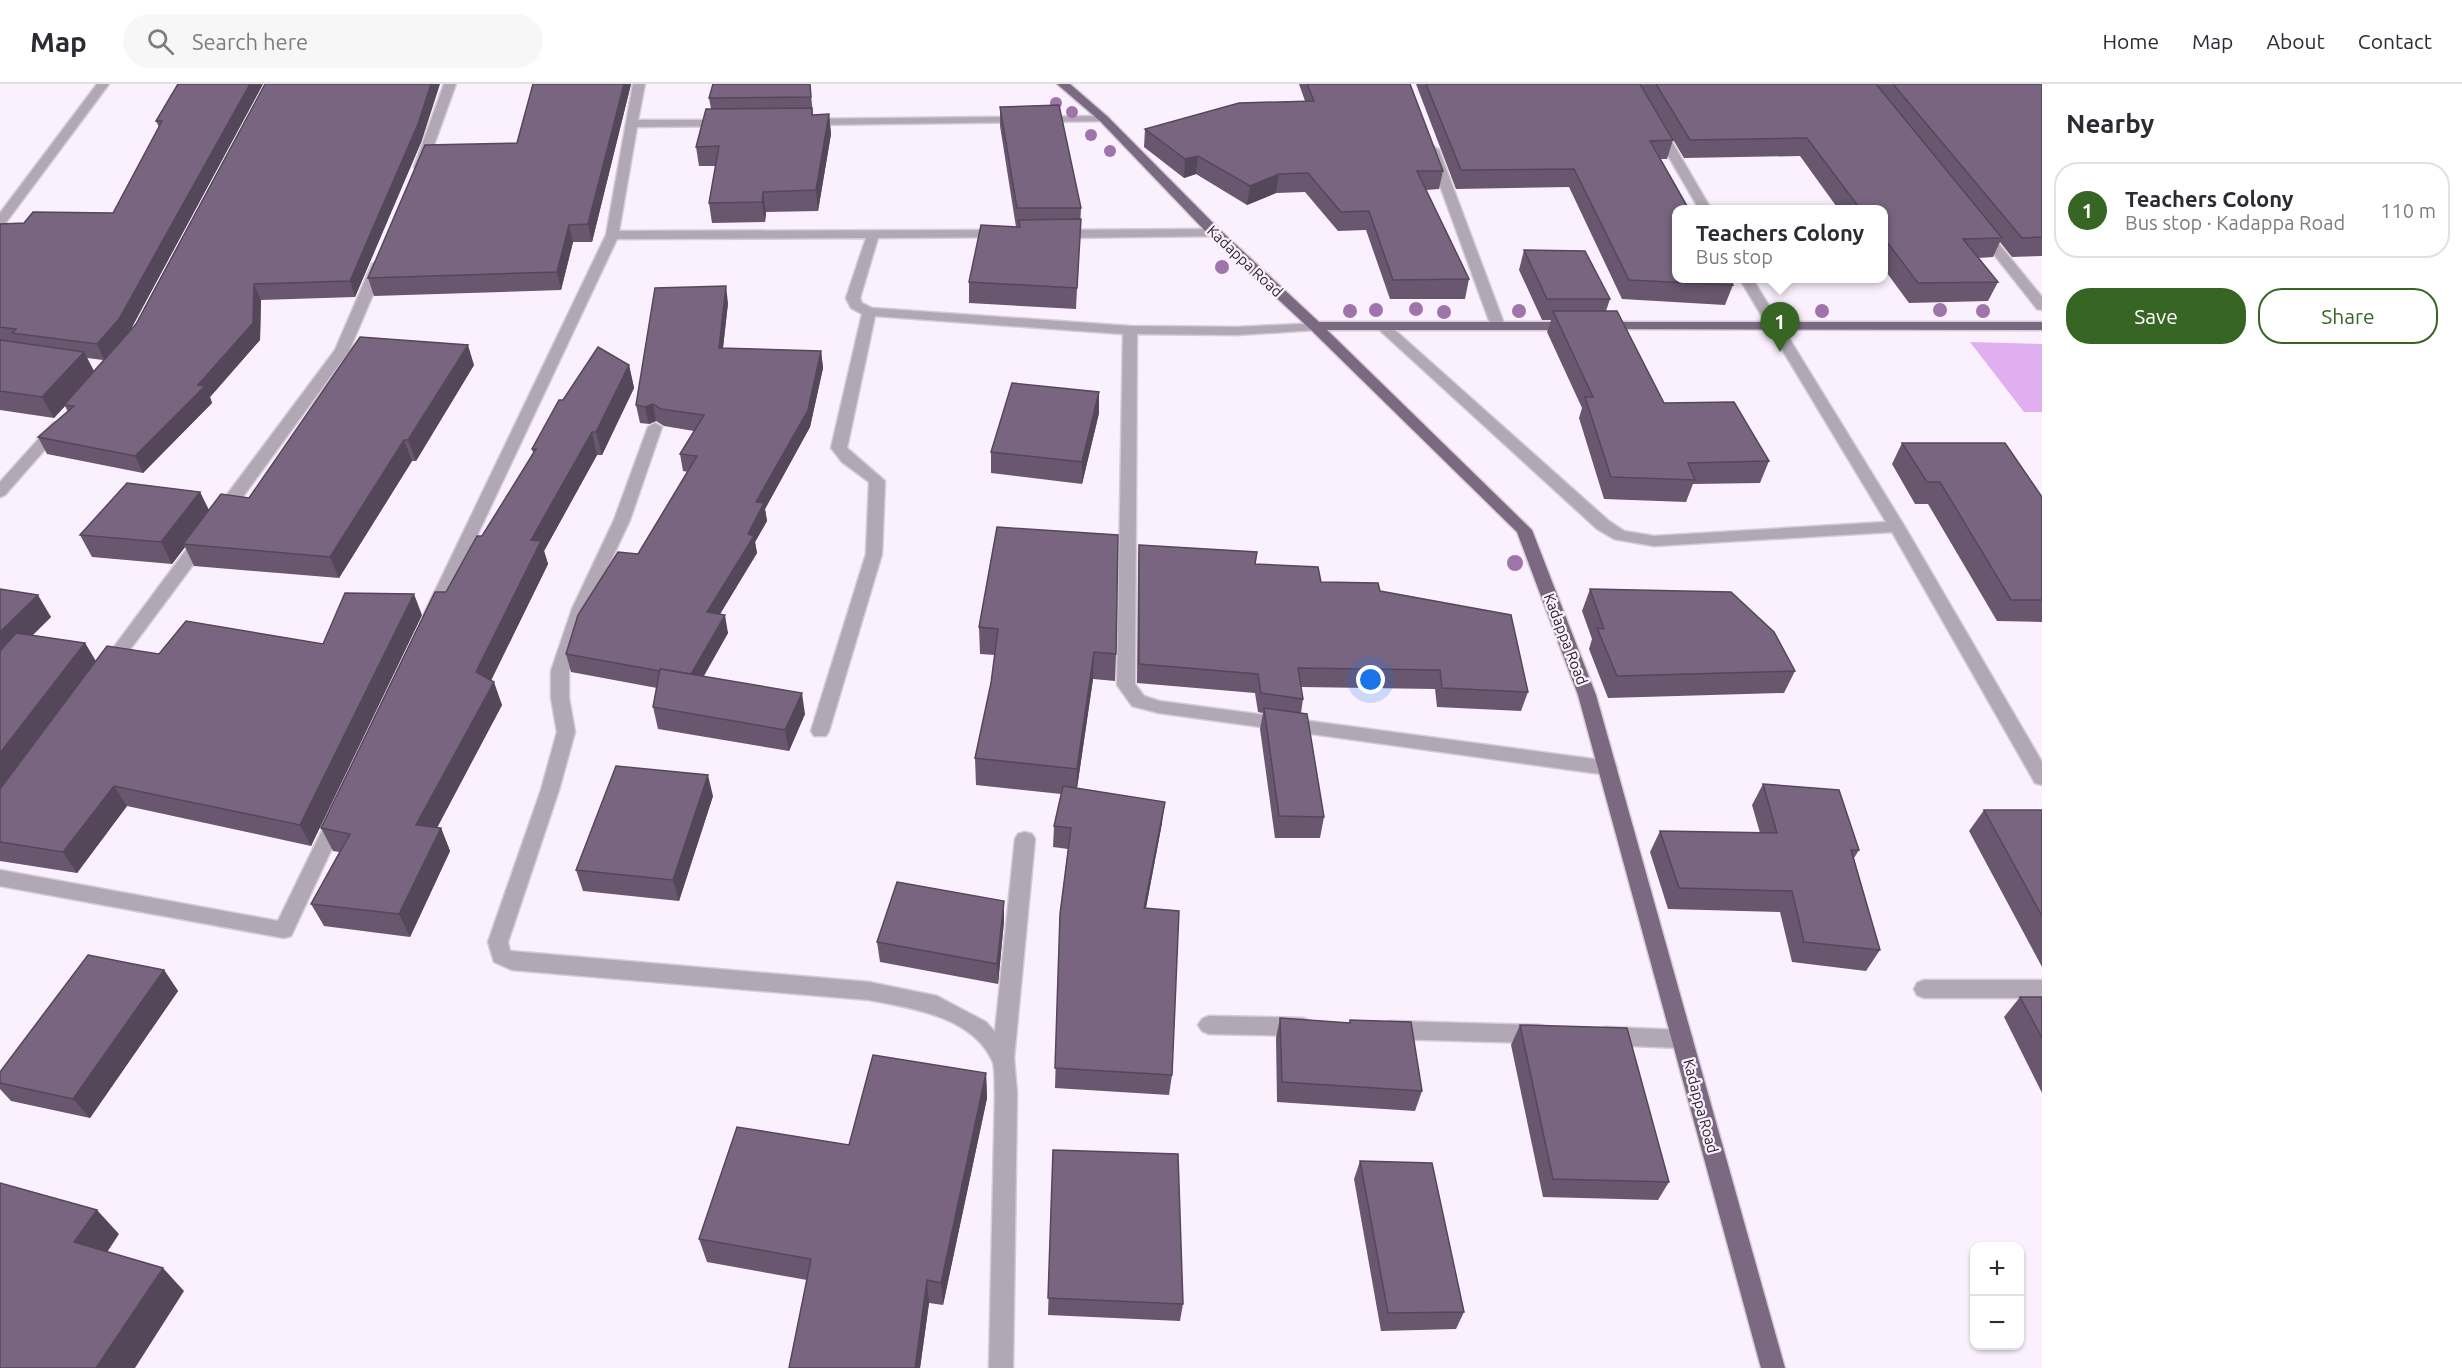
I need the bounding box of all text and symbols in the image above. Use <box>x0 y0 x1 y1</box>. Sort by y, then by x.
search box <box>123 14 543 68</box>
icon: search <box>144 25 177 58</box>
text: Map <box>30 26 87 57</box>
text: Search here <box>192 29 308 54</box>
text: Home <box>2102 29 2159 53</box>
text: Map <box>2192 29 2233 53</box>
text: About <box>2266 29 2325 53</box>
text: Contact <box>2358 29 2432 53</box>
text: Nearby <box>2066 109 2154 138</box>
text: Teachers Colony <box>2125 186 2294 211</box>
text: 1 <box>2082 199 2093 222</box>
text: 110 m <box>2380 199 2436 222</box>
popup <box>1672 205 1888 283</box>
text: Bus stop · Kadappa Road <box>2125 211 2345 234</box>
text: Teachers Colony <box>1696 220 1864 245</box>
street label: Kadappa Road <box>1204 222 1286 300</box>
text: Bus stop <box>1696 245 1773 268</box>
button: Save <box>2066 288 2246 344</box>
button: Share <box>2258 288 2438 344</box>
pin: 1 <box>1760 302 1800 352</box>
street label: Kadappa Road <box>1541 591 1591 687</box>
your location <box>1356 665 1385 694</box>
street label: Kadappa Road <box>1680 1057 1722 1155</box>
map controls <box>1970 1242 2024 1350</box>
button: + <box>1970 1242 2024 1296</box>
button: − <box>1970 1296 2024 1350</box>

